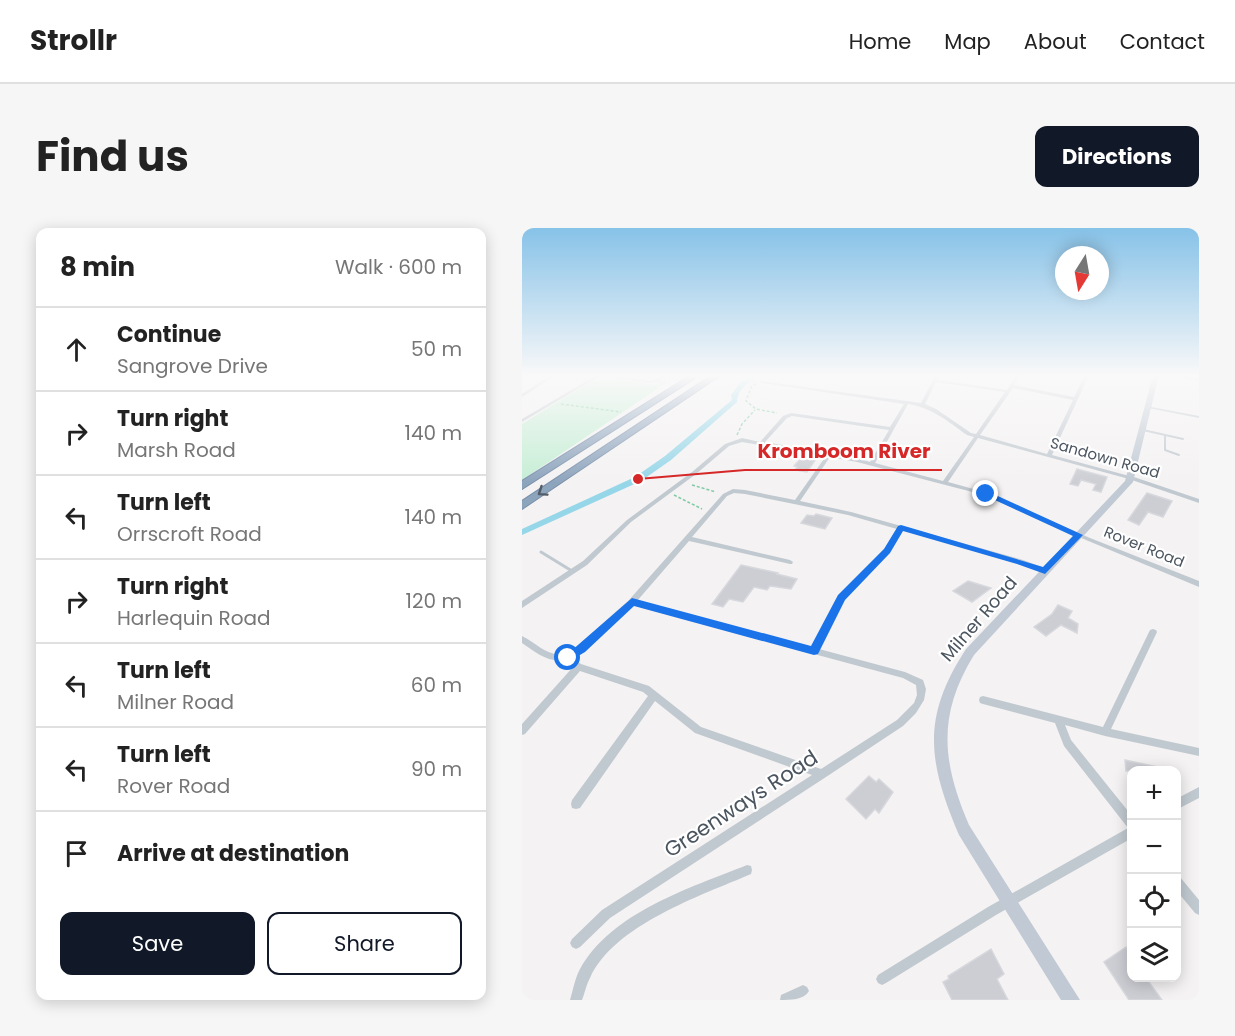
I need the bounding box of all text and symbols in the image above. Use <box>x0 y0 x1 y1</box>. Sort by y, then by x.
text: Strollr <box>30 21 117 60</box>
text: Home <box>849 27 911 56</box>
text: Map <box>944 27 991 56</box>
text: About <box>1024 27 1087 56</box>
text: Contact <box>1120 27 1205 56</box>
button: Directions <box>1035 126 1199 187</box>
text: Find us <box>36 127 189 186</box>
north arrow <box>1055 246 1109 300</box>
text: 8 min <box>60 249 135 285</box>
text: Walk · 600 m <box>335 253 462 281</box>
text: Continue <box>117 319 221 350</box>
icon: ahead <box>60 333 93 366</box>
text: 50 m <box>411 335 462 363</box>
text: Sangrove Drive <box>117 352 268 380</box>
text: Turn right <box>117 403 228 434</box>
icon: right <box>60 417 93 450</box>
text: 140 m <box>405 419 462 447</box>
callout: Kromboom River <box>745 432 942 470</box>
street label: Sandown Road <box>1048 432 1162 483</box>
text: Marsh Road <box>117 436 236 464</box>
text: Kromboom River <box>757 437 931 465</box>
route end <box>972 480 998 506</box>
one-way arrow <box>538 485 549 496</box>
text: Turn left <box>117 487 211 518</box>
icon: left <box>60 501 93 534</box>
text: 140 m <box>405 503 462 531</box>
text: Orrscroft Road <box>117 520 262 548</box>
street label: Rover Road <box>1101 521 1188 572</box>
text: Turn right <box>117 571 228 602</box>
street label: Milner Road <box>935 571 1023 667</box>
icon: right <box>60 585 93 618</box>
text: 120 m <box>406 587 462 615</box>
text: Harlequin Road <box>117 604 271 632</box>
route start <box>554 644 580 670</box>
text: Turn left <box>117 655 211 686</box>
icon: left <box>60 669 93 702</box>
text: 60 m <box>411 671 462 699</box>
text: Milner Road <box>117 688 234 716</box>
text: Turn left <box>117 739 211 770</box>
street label: Greenways Road <box>658 743 823 864</box>
icon: left <box>60 753 93 786</box>
text: 90 m <box>411 755 462 783</box>
map controls <box>1127 766 1181 982</box>
button: + <box>1127 766 1181 820</box>
text: Rover Road <box>117 772 230 800</box>
button: − <box>1127 820 1181 874</box>
icon: arrive <box>60 837 93 870</box>
text: Arrive at destination <box>117 838 349 869</box>
button: locate <box>1127 874 1181 928</box>
button: Save <box>60 912 255 975</box>
button: Share <box>267 912 462 975</box>
button: layers <box>1127 928 1181 982</box>

